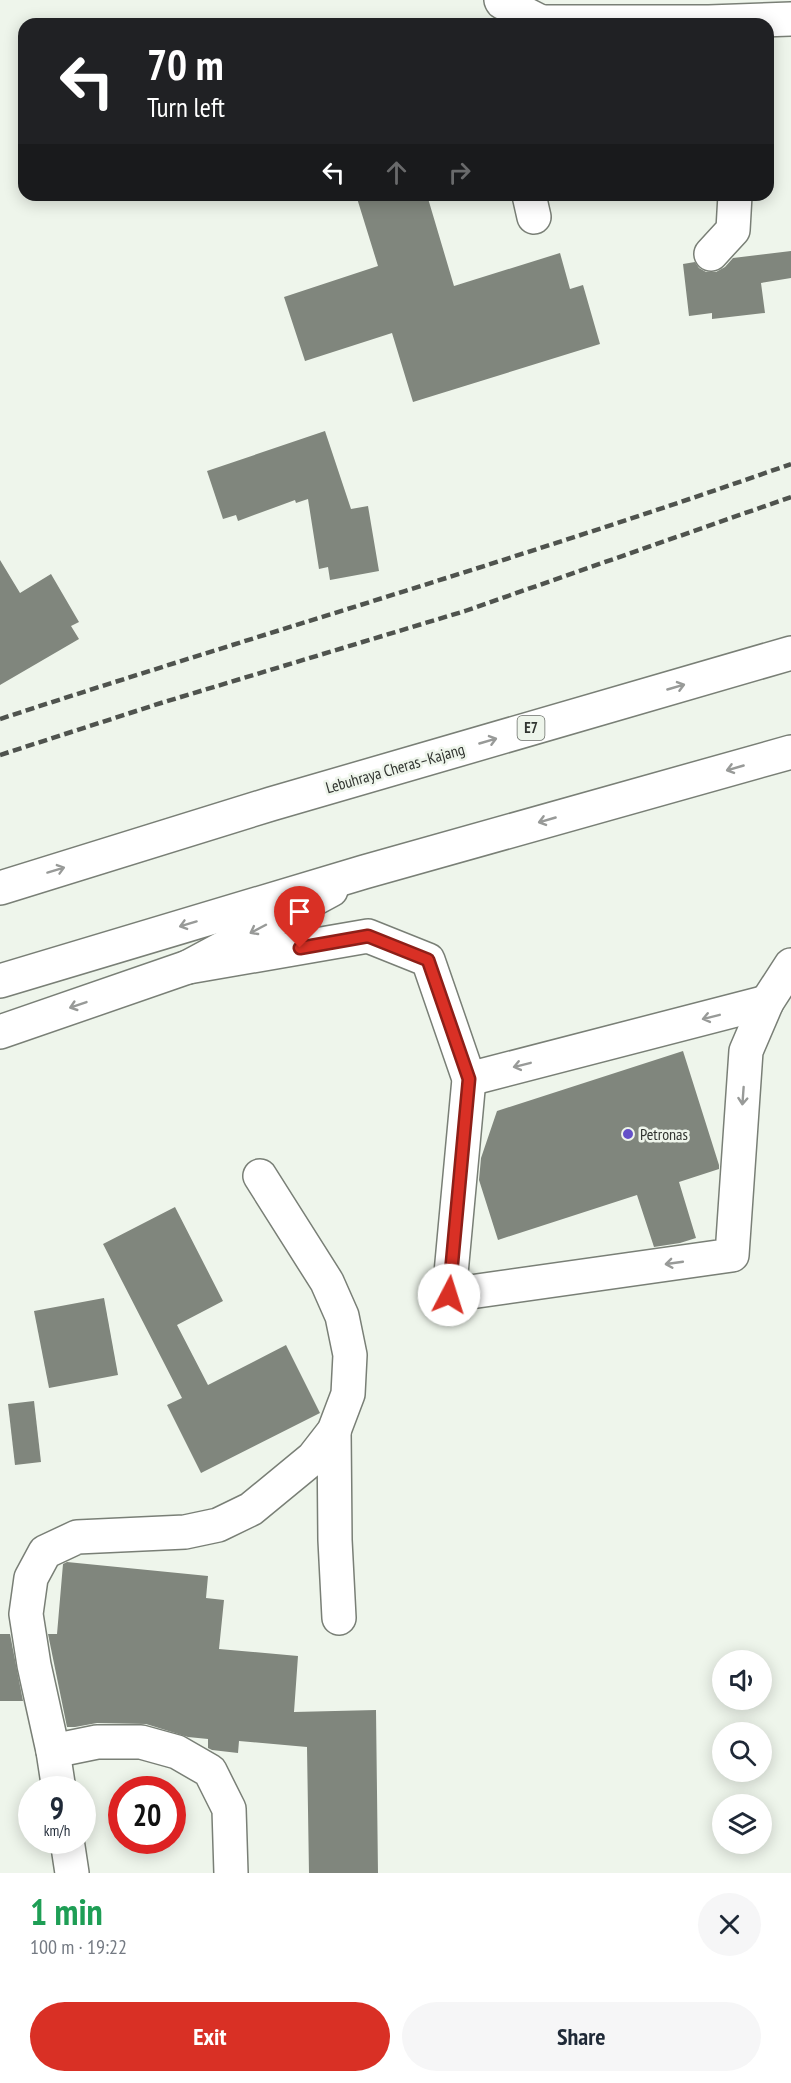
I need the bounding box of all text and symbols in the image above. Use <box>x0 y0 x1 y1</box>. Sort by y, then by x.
text: 70 m <box>147 37 224 92</box>
icon: left <box>48 42 126 120</box>
text: Turn left <box>147 90 225 124</box>
icon: left <box>317 156 350 189</box>
icon: ahead <box>380 156 413 189</box>
icon: right <box>443 156 476 189</box>
one-way arrow <box>666 680 685 692</box>
road number: E7 <box>518 716 544 740</box>
one-way arrow <box>478 735 497 746</box>
street label: Lebuhraya Cheras–Kajang <box>323 739 467 797</box>
one-way arrow <box>726 762 745 774</box>
one-way arrow <box>538 815 557 826</box>
one-way arrow <box>46 864 65 875</box>
pin <box>274 886 325 948</box>
icon: arrive <box>283 895 316 928</box>
one-way arrow <box>179 919 198 930</box>
one-way arrow <box>249 924 267 935</box>
one-way arrow <box>69 1000 88 1011</box>
one-way arrow <box>702 1011 721 1023</box>
one-way arrow <box>513 1060 532 1072</box>
one-way arrow <box>737 1086 748 1106</box>
place label: Petronas <box>640 1124 688 1144</box>
marker: Petronas <box>621 1127 635 1141</box>
one-way arrow <box>665 1257 685 1268</box>
position arrow <box>417 1263 481 1327</box>
map controls <box>712 1650 772 1854</box>
button: sound <box>712 1650 772 1710</box>
button: search <box>712 1722 772 1782</box>
speed limit sign: 20 <box>108 1776 186 1854</box>
text: 9 <box>50 1788 64 1827</box>
button: layers <box>712 1794 772 1854</box>
text: km/h <box>44 1821 70 1840</box>
text: 1 min <box>30 1888 103 1935</box>
button: close <box>698 1893 761 1956</box>
text: 100 m · 19:22 <box>30 1934 127 1960</box>
button: Exit <box>30 2002 390 2071</box>
button: Share <box>402 2002 761 2071</box>

